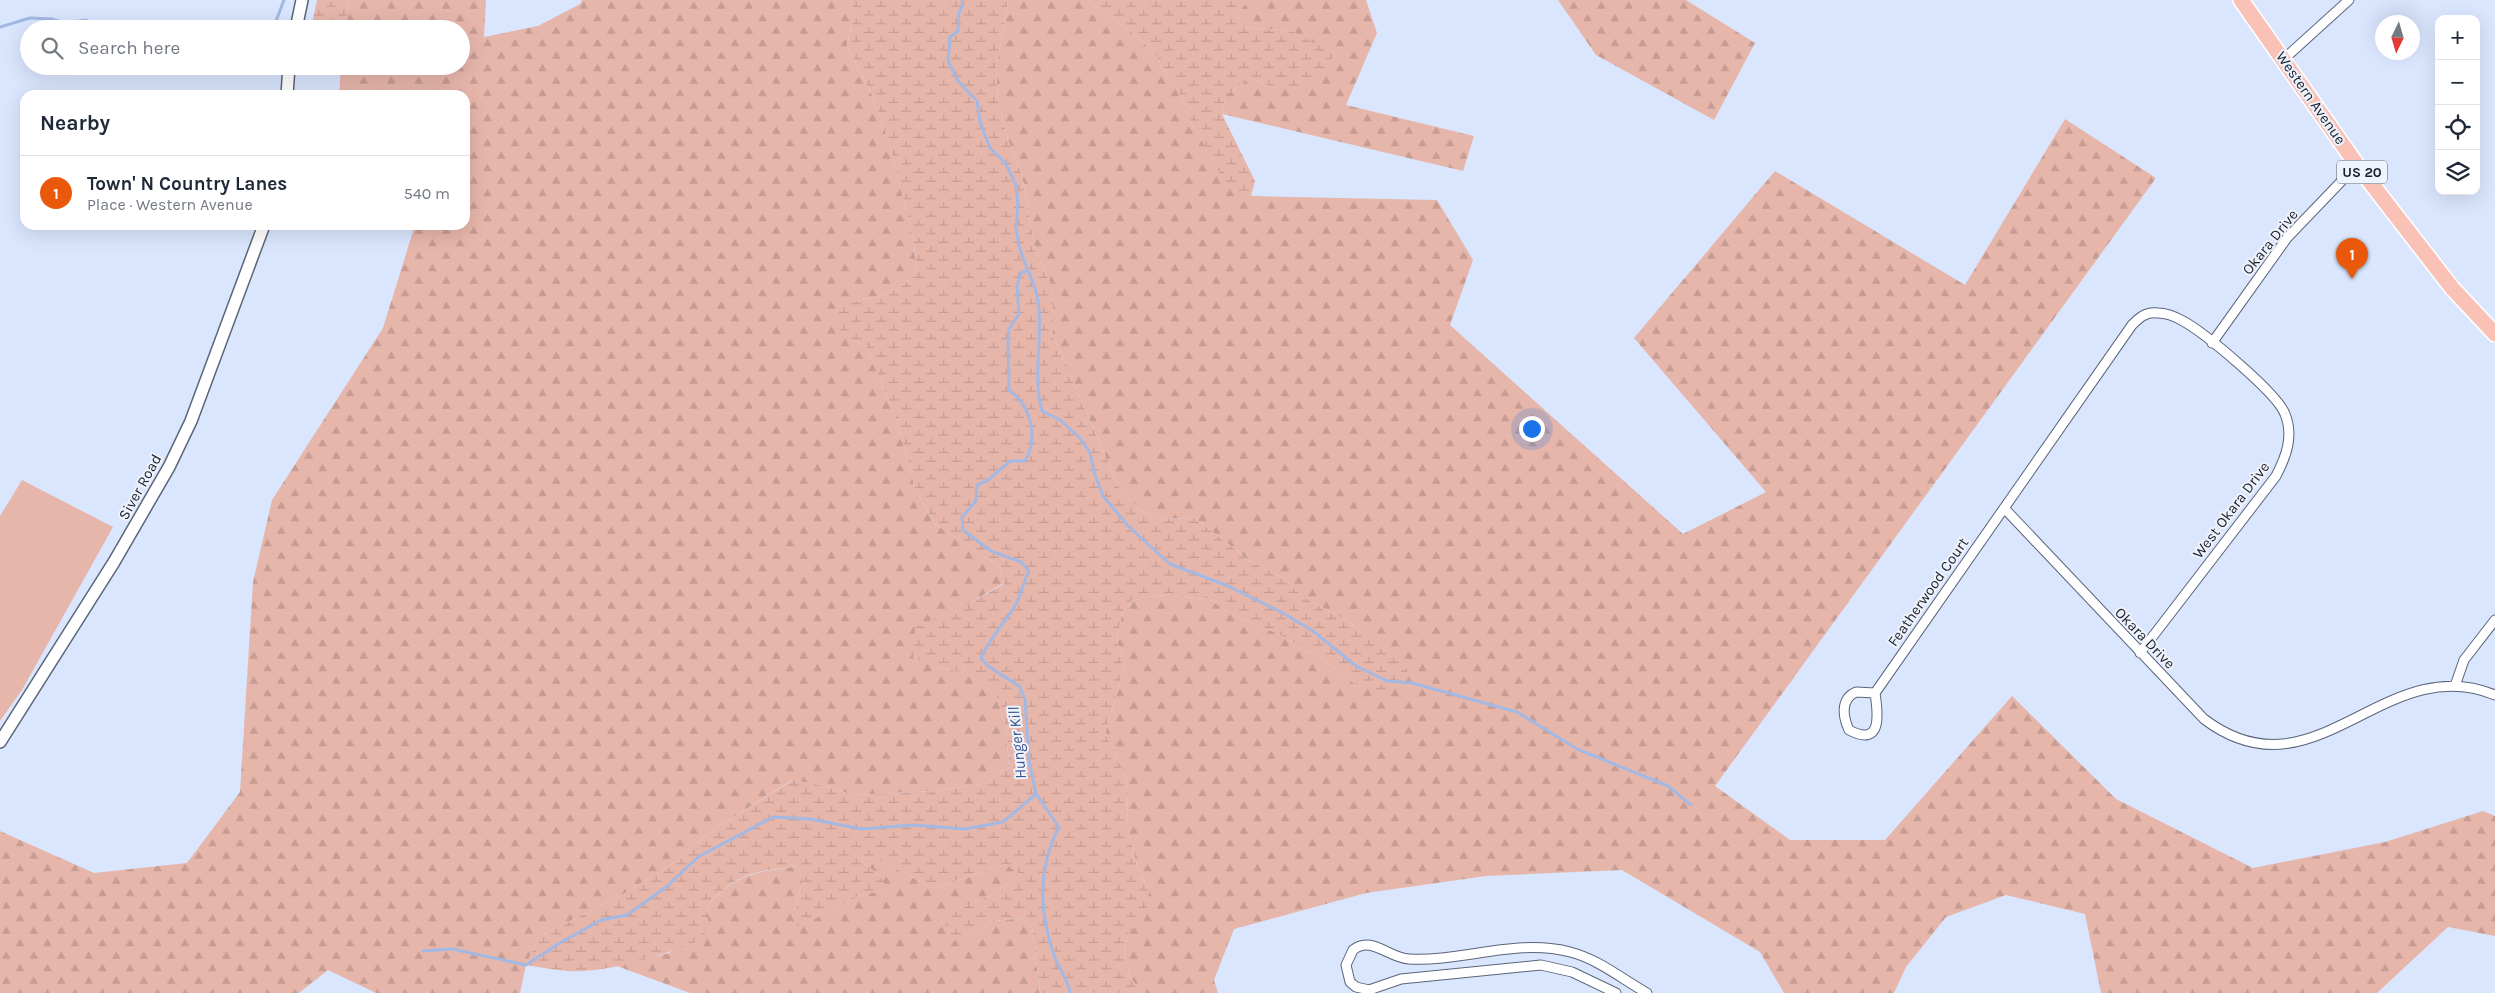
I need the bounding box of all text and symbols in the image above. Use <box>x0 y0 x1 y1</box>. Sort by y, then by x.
north arrow <box>2375 15 2420 60</box>
map controls <box>2435 15 2480 195</box>
button: + <box>2435 15 2480 60</box>
search box <box>20 20 470 75</box>
icon: search <box>38 34 66 62</box>
text: Search here <box>78 37 180 59</box>
street label: Western Avenue <box>2272 48 2350 148</box>
button: − <box>2435 60 2480 105</box>
button: locate <box>2435 105 2480 150</box>
text: Nearby <box>40 111 110 135</box>
button: layers <box>2435 150 2480 195</box>
road number: US 20 <box>2337 160 2387 183</box>
text: Town' N Country Lanes <box>87 173 287 195</box>
text: 1 <box>53 184 59 203</box>
text: 540 m <box>404 184 450 203</box>
text: Place · Western Avenue <box>87 195 253 214</box>
street label: Okara Drive <box>2238 206 2302 278</box>
pin: 1 <box>2336 238 2368 279</box>
your location <box>1519 416 1545 442</box>
street label: Siver Road <box>115 451 165 523</box>
street label: West Okara Drive <box>2189 458 2273 562</box>
street label: Featherwood Court <box>1884 534 1972 650</box>
street label: Okara Drive <box>2111 603 2179 673</box>
water label: Hunger Kill <box>1004 706 1030 780</box>

